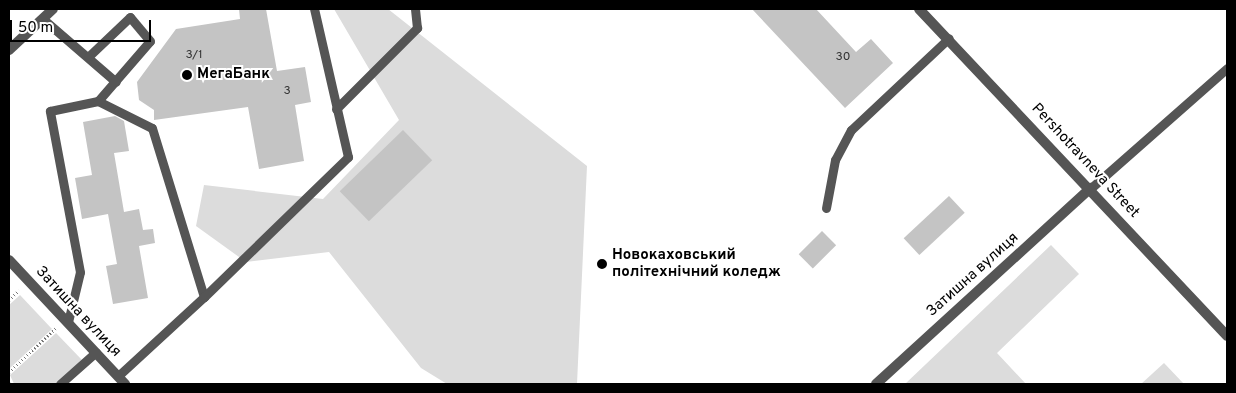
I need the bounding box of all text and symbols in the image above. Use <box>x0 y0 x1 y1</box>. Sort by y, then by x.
scale bar <box>12 10 154 42</box>
text: 50 m <box>18 19 53 38</box>
house number: 3/1 <box>185 49 203 63</box>
house number: 30 <box>836 51 850 65</box>
place label: МегаБанк <box>197 66 270 84</box>
marker: МегаБанк <box>181 69 193 81</box>
house number: 3 <box>283 85 291 99</box>
street label: Pershotravneva Street <box>1027 100 1143 222</box>
street label: Затишна вулиця <box>923 229 1023 321</box>
place label: Новокаховський політехнічний коледж <box>612 246 781 281</box>
marker: Новокаховський політехнічний коледж <box>596 258 608 270</box>
street label: Затишна вулиця <box>31 263 125 361</box>

